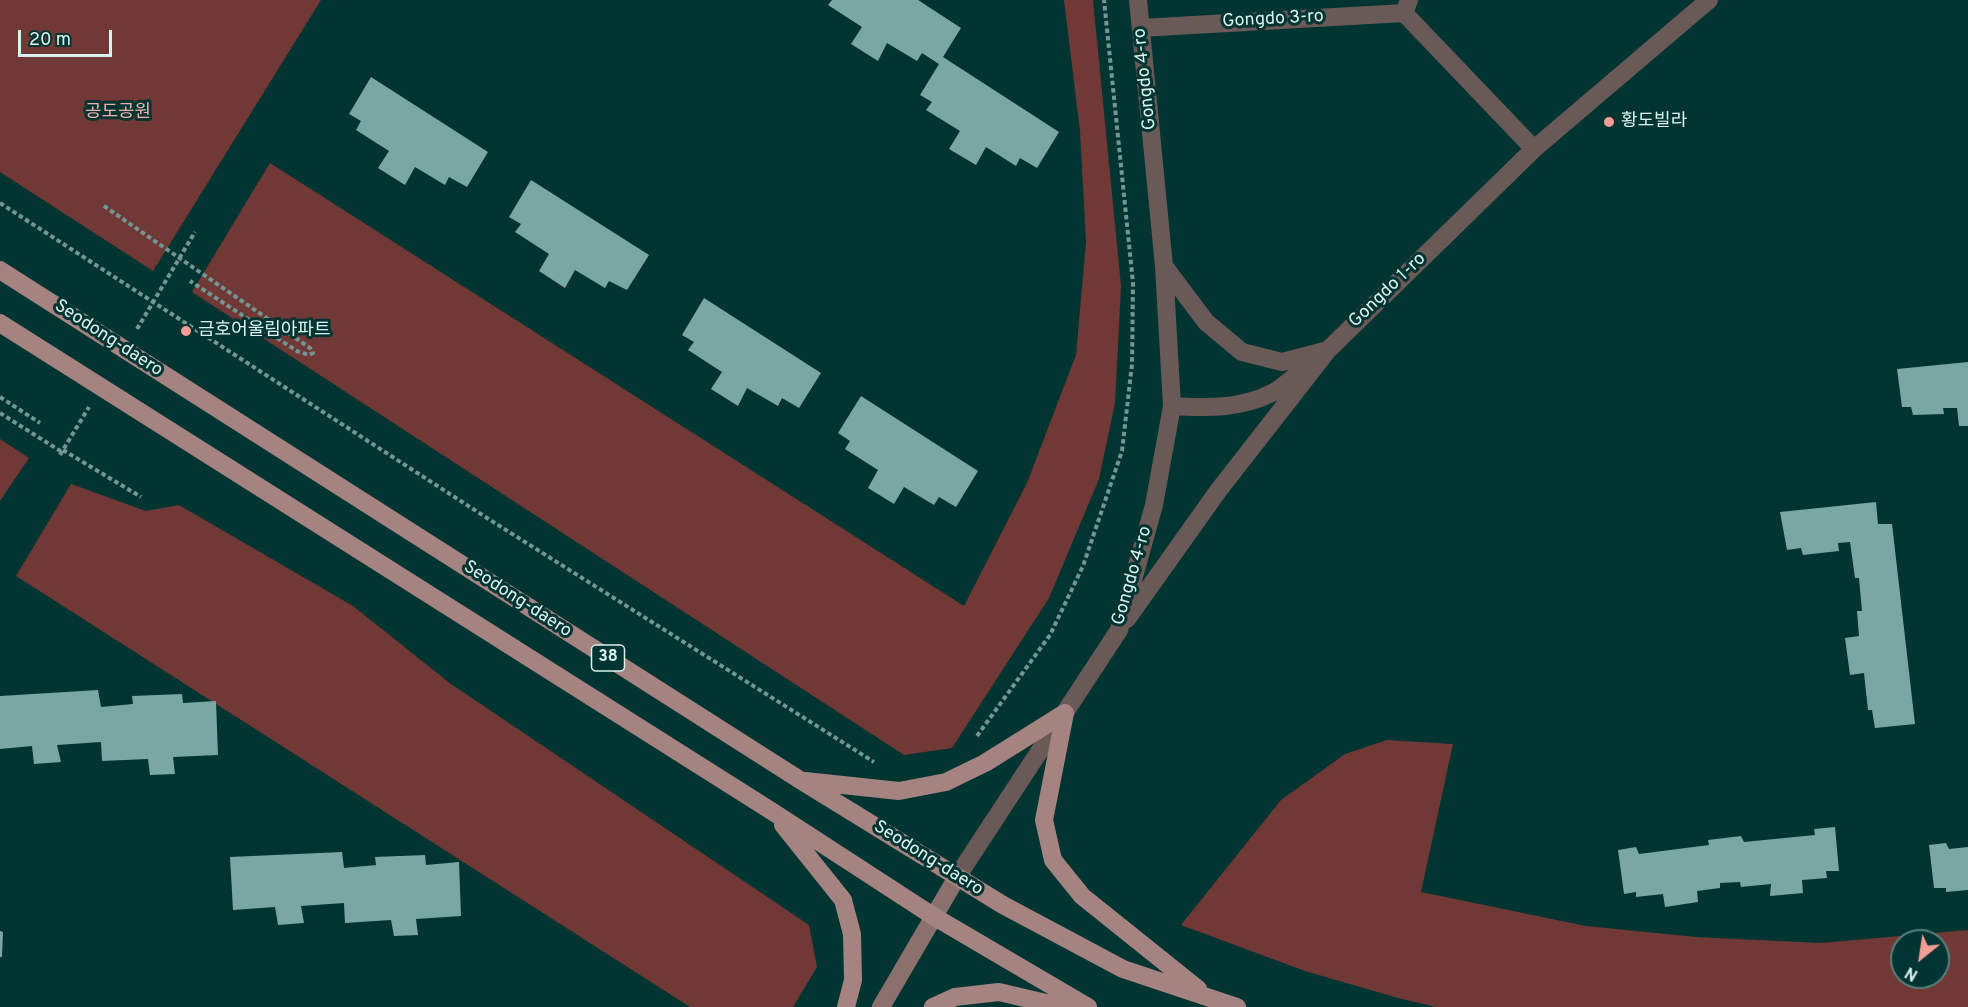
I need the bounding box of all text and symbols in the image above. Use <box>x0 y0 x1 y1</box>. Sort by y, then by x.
street label: Gongdo 3-ro <box>1222 7 1324 33</box>
scale bar <box>21 18 116 56</box>
street label: Gongdo 4-ro <box>1130 27 1162 131</box>
text: 20 m <box>29 29 71 52</box>
park label: 공도공원 <box>85 102 151 124</box>
place label: 황도빌라 <box>1621 111 1687 133</box>
marker: 황도빌라 <box>1602 115 1616 129</box>
street label: Gongdo 1-ro <box>1345 249 1431 333</box>
street label: Seodong-daero <box>50 296 166 382</box>
place label: 금호어울림아파트 <box>198 320 330 342</box>
marker: 금호어울림아파트 <box>179 324 193 338</box>
street label: Gongdo 4-ro <box>1109 524 1157 628</box>
street label: Seodong-daero <box>459 557 575 643</box>
road number: 38 <box>592 645 624 671</box>
street label: Seodong-daero <box>869 817 987 901</box>
north arrow <box>1890 929 1950 989</box>
text: N <box>1902 961 1922 984</box>

